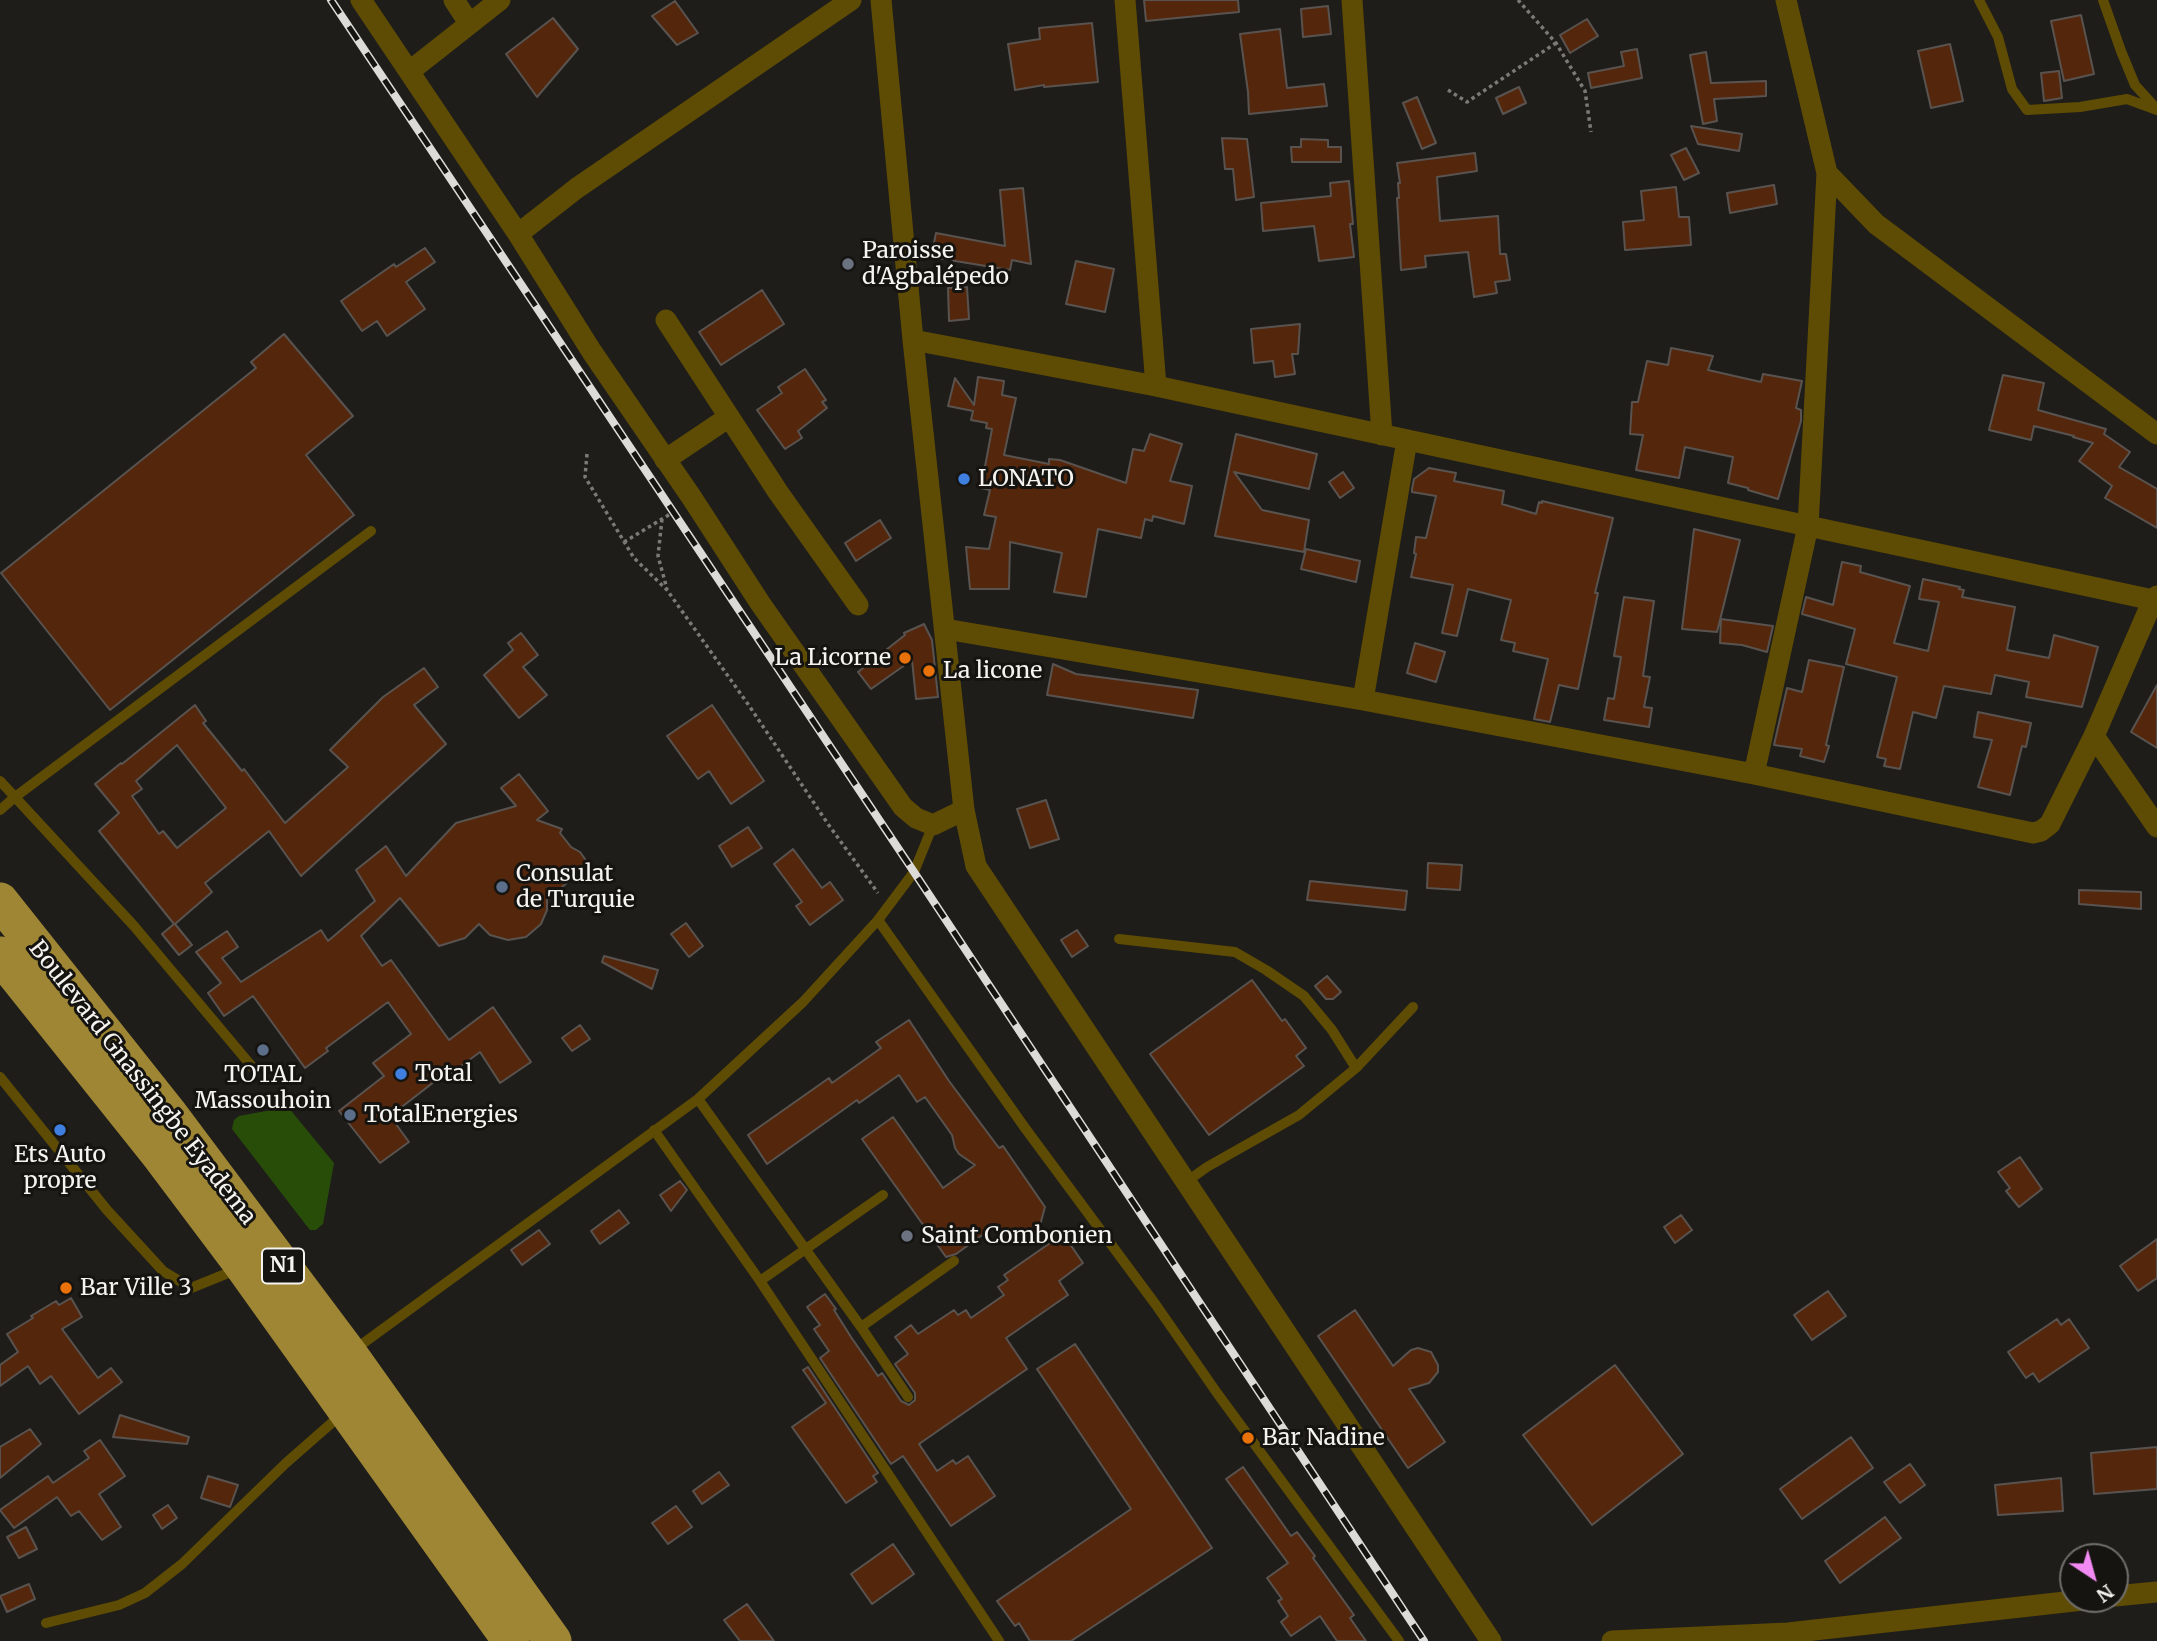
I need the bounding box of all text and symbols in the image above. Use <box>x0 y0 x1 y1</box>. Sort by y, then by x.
place label: Paroisse d'Agbalépedo <box>862 237 1009 291</box>
marker: Paroisse d'Agbalépedo <box>840 256 856 272</box>
place label: LONATO <box>978 465 1074 493</box>
marker: LONATO <box>956 471 972 487</box>
place label: La Licorne <box>774 644 891 672</box>
marker: La Licorne <box>897 650 913 666</box>
place label: La licone <box>943 657 1042 685</box>
marker: La licone <box>921 663 937 679</box>
place label: Consulat de Turquie <box>516 860 635 914</box>
marker: Consulat de Turquie <box>494 879 510 895</box>
street label: Boulevard Gnassingbe Eyadema <box>23 936 261 1230</box>
marker: TOTAL Massouhoin <box>255 1042 271 1058</box>
place label: Total <box>415 1060 472 1088</box>
place label: TOTAL Massouhoin <box>195 1061 331 1115</box>
marker: Total <box>393 1066 409 1082</box>
place label: TotalEnergies <box>364 1101 518 1129</box>
marker: TotalEnergies <box>342 1107 358 1123</box>
marker: Ets Auto propre <box>52 1122 68 1138</box>
place label: Ets Auto propre <box>14 1141 106 1195</box>
place label: Saint Combonien <box>921 1222 1113 1250</box>
marker: Saint Combonien <box>899 1228 915 1244</box>
road number: N1 <box>262 1248 304 1284</box>
place label: Bar Ville 3 <box>80 1274 192 1302</box>
marker: Bar Ville 3 <box>58 1280 74 1296</box>
place label: Bar Nadine <box>1262 1424 1385 1452</box>
marker: Bar Nadine <box>1240 1430 1256 1446</box>
north arrow <box>2059 1543 2129 1613</box>
text: N <box>2092 1579 2118 1607</box>

